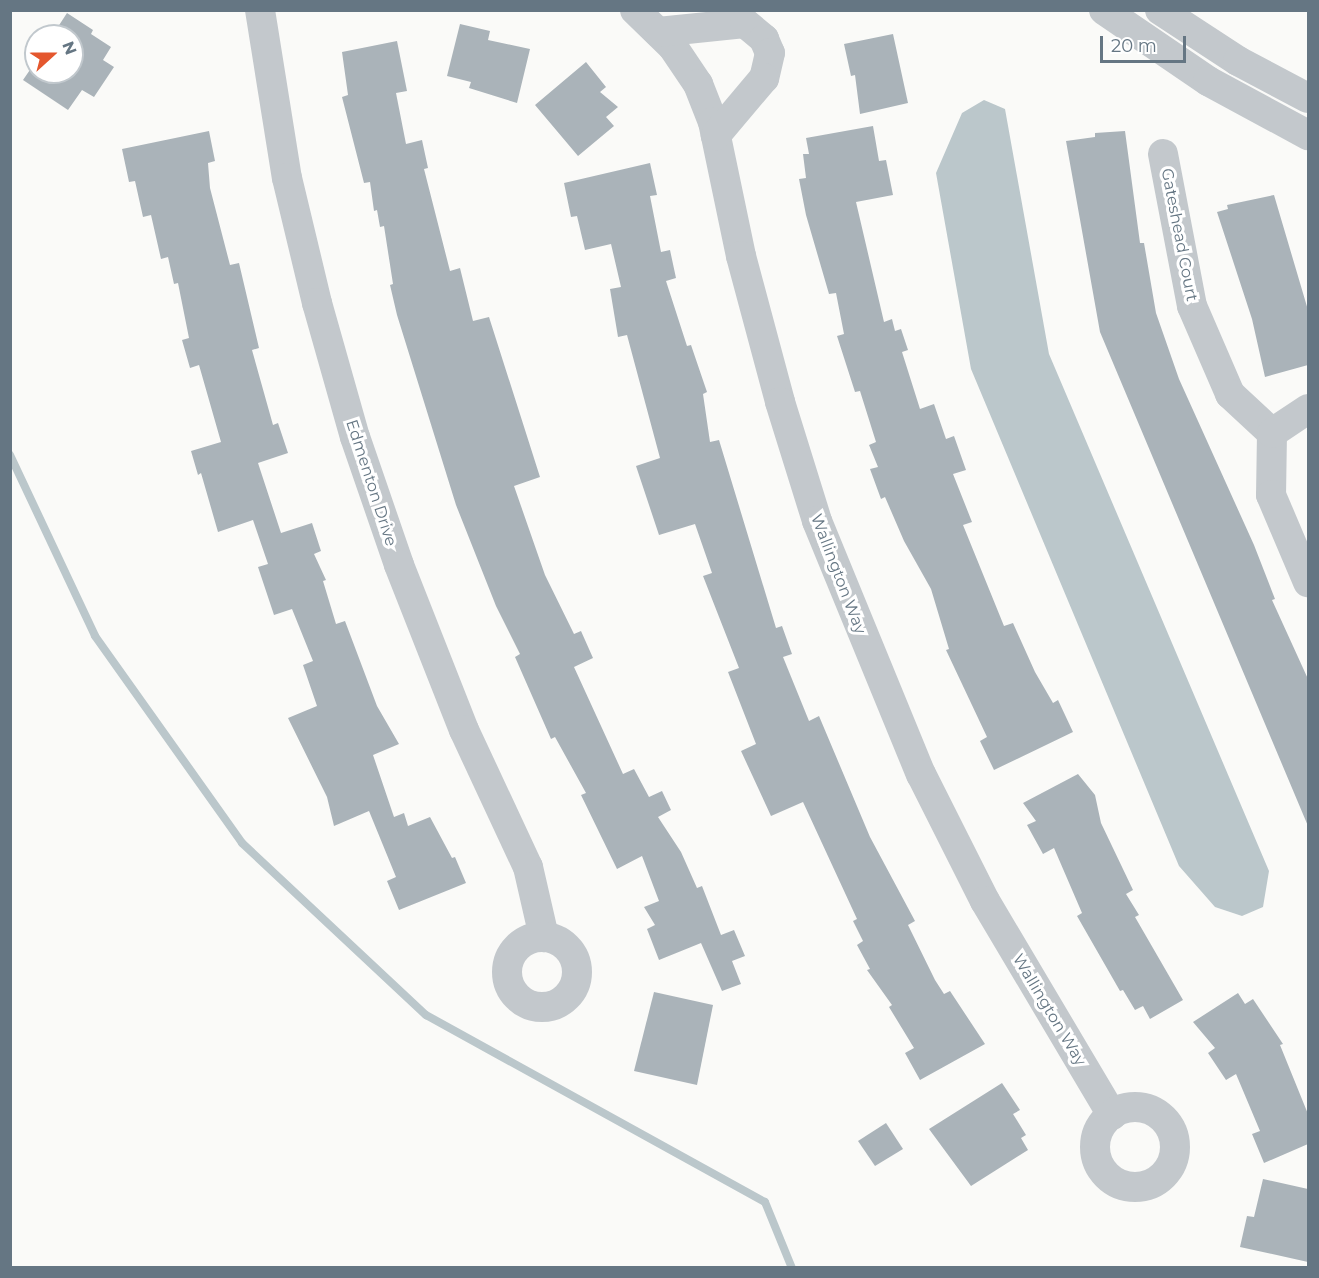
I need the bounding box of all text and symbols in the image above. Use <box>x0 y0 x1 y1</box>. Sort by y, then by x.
north arrow <box>24 24 84 84</box>
scale bar <box>1103 24 1188 62</box>
text: 20 m <box>1111 35 1157 57</box>
text: N <box>58 39 81 58</box>
street label: Gateshead Court <box>1157 167 1201 303</box>
street label: Edmenton Drive <box>341 417 401 549</box>
street label: Wallington Way <box>806 511 870 637</box>
street label: Wallington Way <box>1008 951 1090 1069</box>

